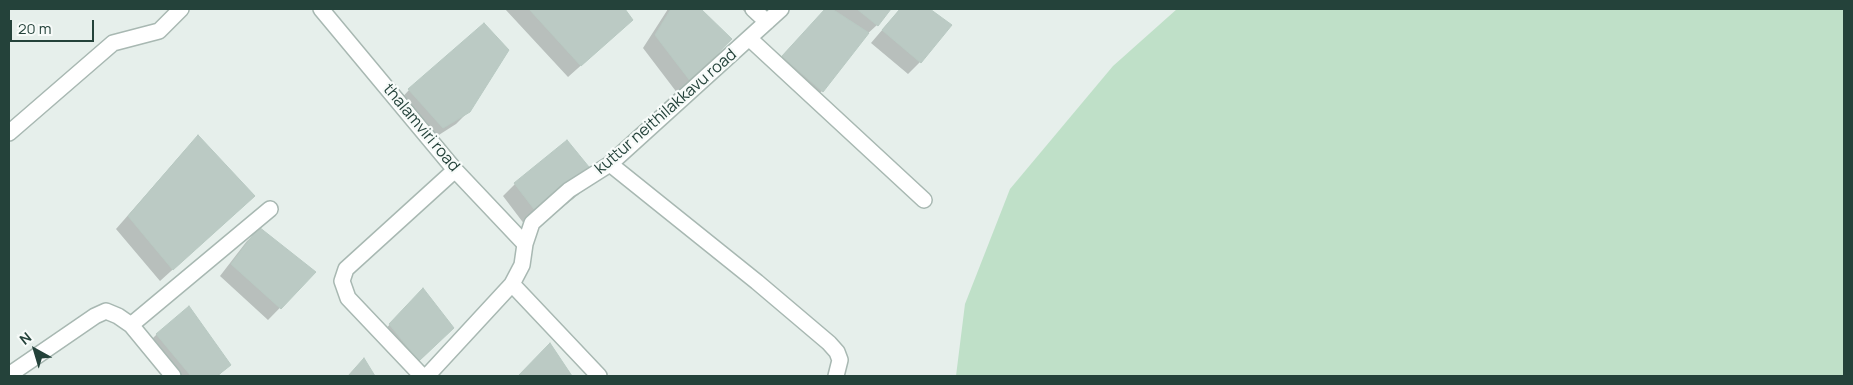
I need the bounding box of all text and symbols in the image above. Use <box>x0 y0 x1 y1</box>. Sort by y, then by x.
scale bar <box>12 10 96 42</box>
text: 20 m <box>18 18 51 39</box>
street label: kuttur neithilakkavu road <box>591 45 741 179</box>
street label: thalamviri road <box>379 80 463 176</box>
north arrow <box>10 325 60 375</box>
text: N <box>15 327 35 349</box>

